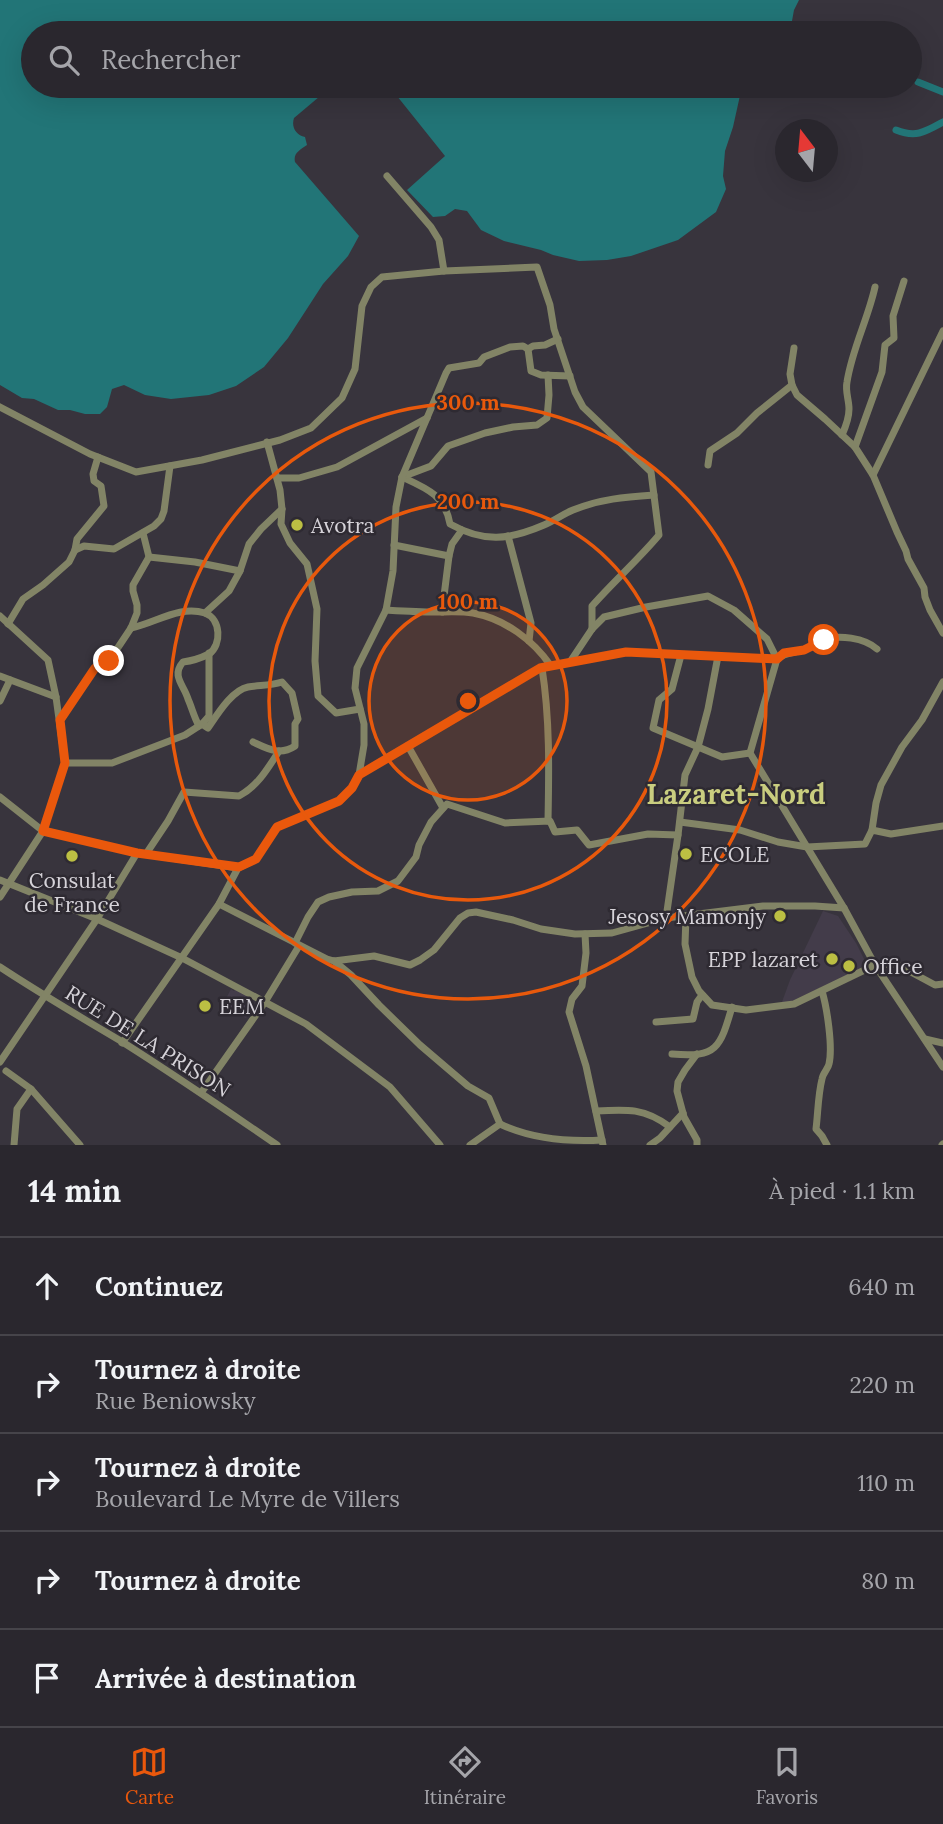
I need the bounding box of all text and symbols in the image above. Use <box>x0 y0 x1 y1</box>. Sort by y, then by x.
search box <box>21 21 922 98</box>
icon: search <box>45 41 83 79</box>
text: Rechercher <box>101 43 240 76</box>
north arrow <box>775 119 838 182</box>
text: 300 m <box>436 389 500 416</box>
text: 200 m <box>437 488 499 515</box>
place label: Avotra <box>310 512 375 539</box>
marker: Avotra <box>289 517 305 533</box>
text: 100 m <box>438 588 498 615</box>
route start <box>808 624 839 655</box>
route end <box>93 645 124 676</box>
centre of rings <box>456 689 480 713</box>
district label: Lazaret-Nord <box>646 776 826 812</box>
place label: ECOLE <box>700 841 769 868</box>
marker: ECOLE <box>678 846 694 862</box>
marker: Consulat de France <box>64 848 80 864</box>
place label: Consulat de France <box>24 867 120 918</box>
place label: Jesosy Mamonjy <box>607 903 766 930</box>
marker: Jesosy Mamonjy <box>772 908 788 924</box>
place label: EPP lazaret <box>708 946 819 973</box>
marker: EPP lazaret <box>824 951 840 967</box>
place label: Office <box>863 953 923 980</box>
marker: Office <box>841 958 857 974</box>
street label: RUE DE LA PRISON <box>60 979 236 1103</box>
place label: EEM <box>219 993 264 1020</box>
marker: EEM <box>197 998 213 1014</box>
text: 14 min <box>28 1172 121 1210</box>
text: À pied · 1.1 km <box>769 1176 915 1205</box>
icon: ahead <box>28 1267 66 1305</box>
text: Continuez <box>95 1270 223 1303</box>
text: 640 m <box>848 1272 915 1301</box>
text: Tournez à droite <box>95 1353 301 1386</box>
icon: right <box>28 1365 66 1403</box>
text: 220 m <box>849 1370 915 1399</box>
text: Rue Beniowsky <box>95 1386 256 1415</box>
text: Tournez à droite <box>95 1451 301 1484</box>
icon: right <box>28 1463 66 1501</box>
text: 110 m <box>857 1468 915 1497</box>
text: Boulevard Le Myre de Villers <box>95 1484 400 1513</box>
icon: right <box>28 1561 66 1599</box>
text: Tournez à droite <box>95 1564 301 1597</box>
text: 80 m <box>861 1566 915 1595</box>
icon: arrive <box>28 1659 66 1697</box>
text: Arrivée à destination <box>95 1662 356 1695</box>
tab: Carte <box>125 1743 174 1809</box>
tab: Itinéraire <box>424 1743 506 1809</box>
tab: Favoris <box>756 1743 818 1809</box>

